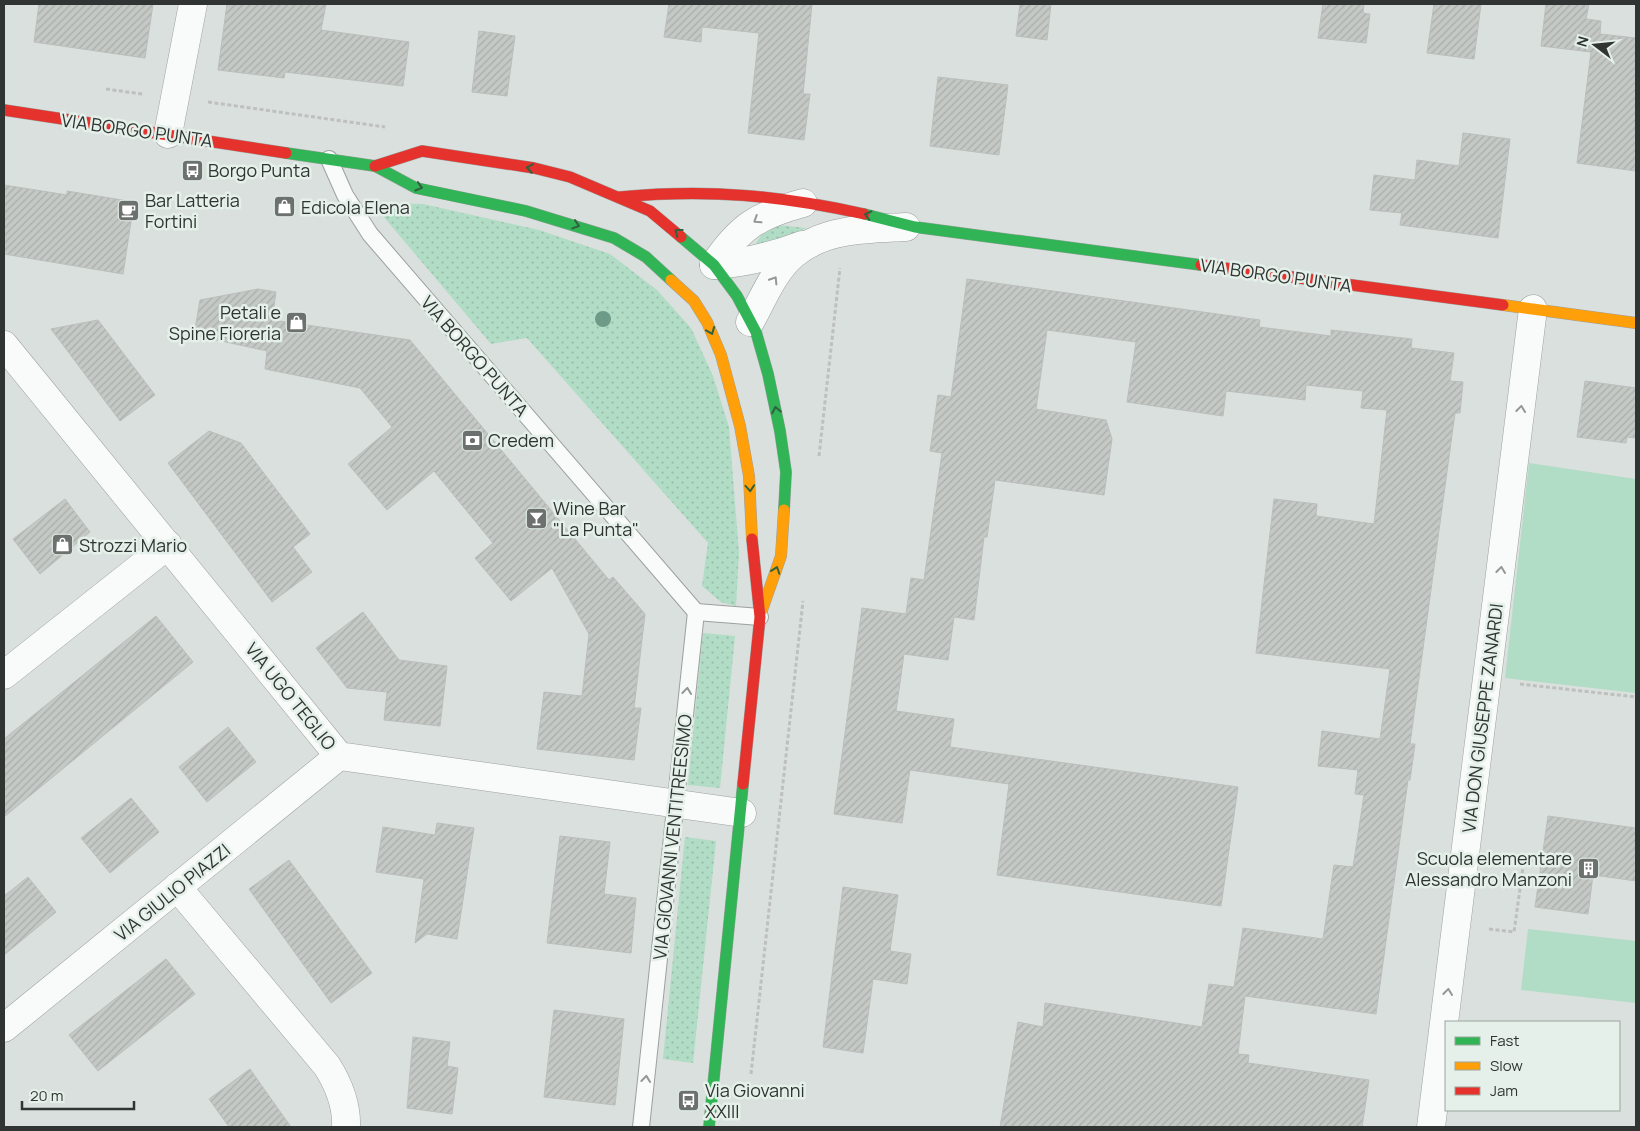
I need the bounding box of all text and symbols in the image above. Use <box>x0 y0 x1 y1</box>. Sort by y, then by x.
north arrow <box>1570 20 1620 70</box>
text: N <box>1572 34 1593 49</box>
street label: VIA BORGO PUNTA <box>60 108 215 153</box>
bus stop icon: Borgo Punta <box>180 158 204 182</box>
place label: Borgo Punta <box>208 158 310 182</box>
one-way arrow <box>526 163 535 173</box>
one-way arrow <box>414 182 422 192</box>
place label: Bar Latteria Fortini <box>145 188 240 233</box>
shop icon: Edicola Elena <box>273 195 297 219</box>
place label: Edicola Elena <box>301 195 410 219</box>
cafe icon: Bar Latteria Fortini <box>117 198 141 222</box>
one-way arrow <box>863 210 872 221</box>
one-way arrow <box>754 214 763 223</box>
one-way arrow <box>572 220 580 230</box>
one-way arrow <box>674 229 683 238</box>
street label: VIA BORGO PUNTA <box>1199 253 1354 298</box>
one-way arrow <box>768 276 778 285</box>
street label: VIA BORGO PUNTA <box>416 291 534 422</box>
place label: Petali e Spine Fioreria <box>169 300 281 345</box>
shop icon: Petali e Spine Fioreria <box>285 310 309 334</box>
one-way arrow <box>705 326 715 335</box>
one-way arrow <box>771 405 781 414</box>
one-way arrow <box>1515 405 1526 413</box>
bank icon: Credem <box>460 428 484 452</box>
place label: Credem <box>488 428 554 452</box>
one-way arrow <box>744 485 755 493</box>
place label: Wine Bar "La Punta" <box>553 496 639 541</box>
bar icon: Wine Bar "La Punta" <box>525 506 549 530</box>
shop icon: Strozzi Mario <box>51 533 75 557</box>
place label: Strozzi Mario <box>79 533 187 557</box>
one-way arrow <box>1495 566 1506 574</box>
one-way arrow <box>770 567 780 575</box>
street label: VIA DON GIUSEPPE ZANARDI <box>1456 602 1508 834</box>
street label: VIA UGO TEGLIO <box>240 637 342 755</box>
one-way arrow <box>681 687 692 695</box>
street label: VIA GIOVANNI VENTITREESIMO <box>647 713 697 961</box>
street label: VIA GIULIO PIAZZI <box>109 838 235 946</box>
place label: Scuola elementare Alessandro Manzoni <box>1405 846 1572 891</box>
building icon: Scuola elementare Alessandro Manzoni <box>1576 856 1600 880</box>
one-way arrow <box>1442 988 1453 996</box>
legend <box>1445 1021 1620 1111</box>
text: Fast <box>1490 1030 1519 1051</box>
text: Slow <box>1490 1055 1523 1076</box>
one-way arrow <box>640 1074 651 1082</box>
scale bar <box>22 1078 135 1110</box>
place label: Via Giovanni XXIII <box>705 1078 805 1123</box>
text: Jam <box>1490 1080 1518 1101</box>
text: 20 m <box>30 1085 63 1106</box>
bus stop icon: Via Giovanni XXIII <box>677 1088 701 1112</box>

